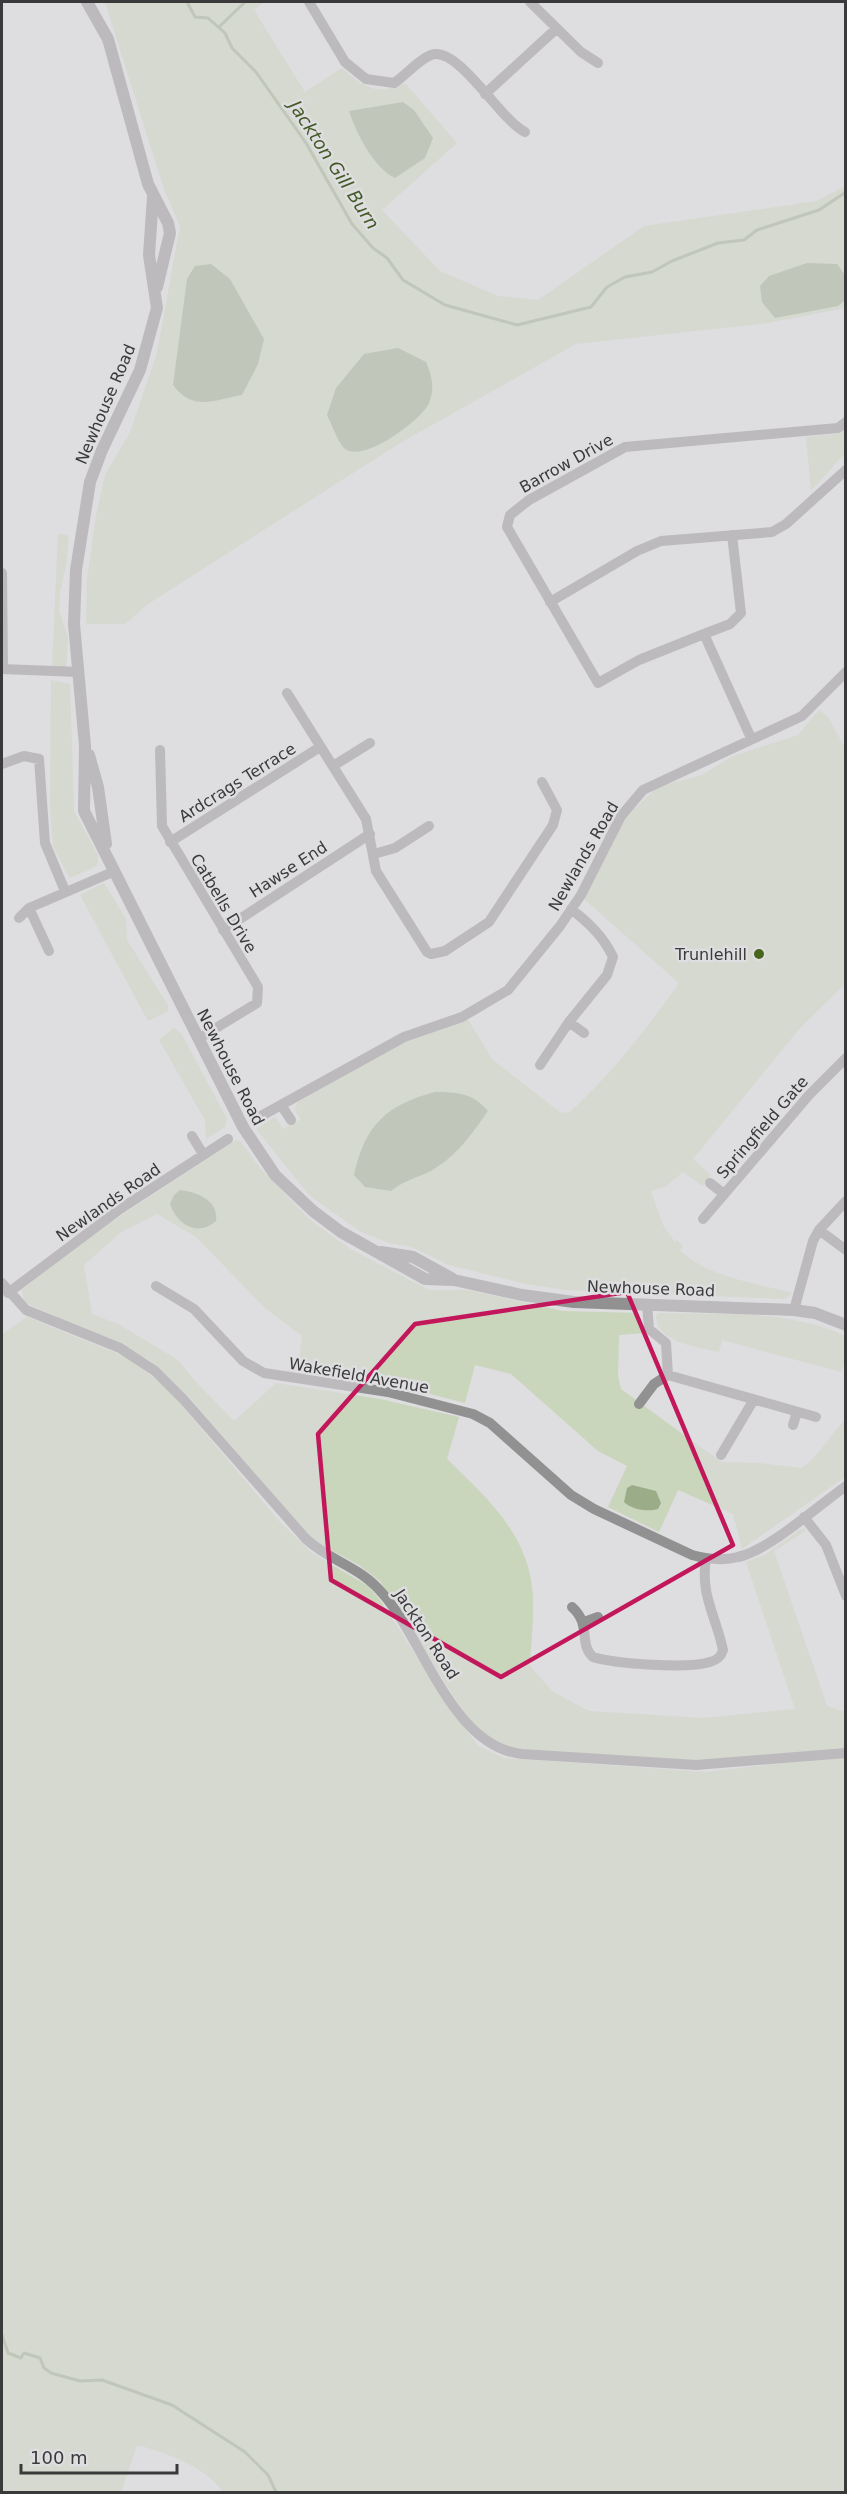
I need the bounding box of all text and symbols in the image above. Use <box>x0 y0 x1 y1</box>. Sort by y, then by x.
water label: Jackton Gill Burn <box>283 94 384 233</box>
street label: Newhouse Road <box>72 341 139 467</box>
street label: Barrow Drive <box>516 430 616 497</box>
street label: Ardcrags Terrace <box>175 739 299 826</box>
street label: Newlands Road <box>544 798 622 914</box>
street label: Hawse End <box>246 837 331 902</box>
street label: Catbells Drive <box>187 850 261 956</box>
place label: Trunlehill <box>674 945 747 964</box>
marker: Trunlehill <box>752 947 766 961</box>
street label: Newhouse Road <box>193 1006 268 1129</box>
street label: Springfield Gate <box>713 1072 812 1182</box>
street label: Newlands Road <box>52 1159 164 1245</box>
street label: Newhouse Road <box>586 1277 715 1300</box>
street label: Wakefield Avenue <box>287 1354 431 1397</box>
street label: Jackton Road <box>390 1585 463 1683</box>
scale bar <box>21 2437 177 2475</box>
text: 100 m <box>30 2447 88 2468</box>

